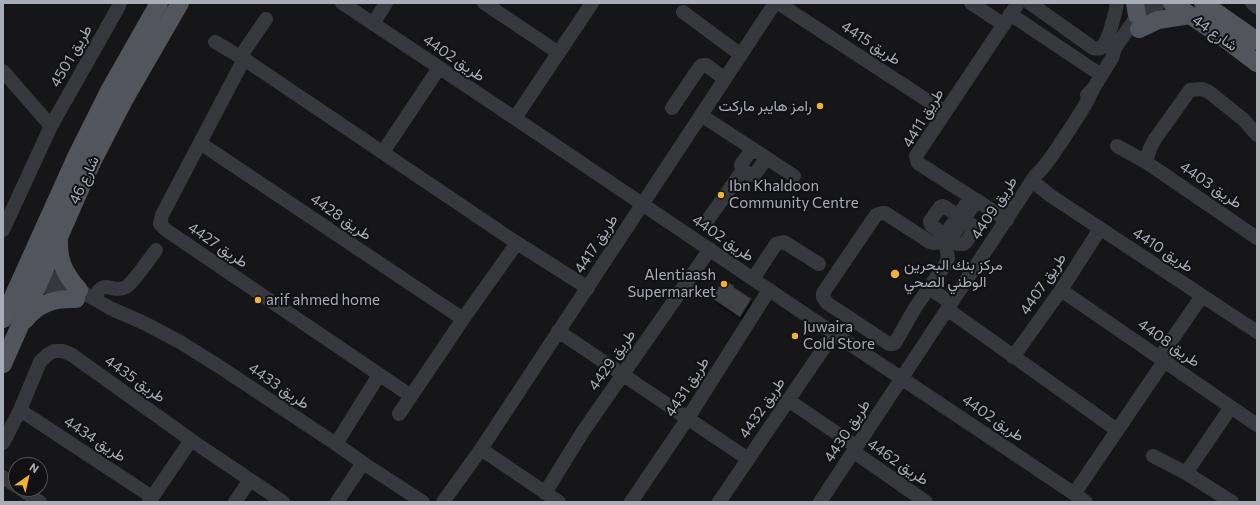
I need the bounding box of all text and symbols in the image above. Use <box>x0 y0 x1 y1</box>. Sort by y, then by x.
street label: شارع 44 <box>1189 11 1241 55</box>
street label: طريق 4415 <box>838 17 904 69</box>
street label: طريق 4501 <box>46 22 96 90</box>
street label: طريق 4402 <box>420 31 488 85</box>
street label: طريق 4411 <box>899 85 947 151</box>
place label: رامز هايبر ماركت <box>719 97 812 115</box>
marker: رامز هايبر ماركت <box>815 101 825 111</box>
street label: شارع 46 <box>65 153 103 207</box>
street label: طريق 4403 <box>1177 158 1245 212</box>
street label: طريق 4409 <box>967 173 1021 243</box>
place label: Ibn Khaldoon Community Centre <box>729 177 859 212</box>
street label: طريق 4428 <box>307 190 375 244</box>
marker: Ibn Khaldoon Community Centre <box>716 190 726 200</box>
street label: طريق 4417 <box>570 211 622 277</box>
street label: طريق 4402 <box>689 211 757 265</box>
street label: طريق 4427 <box>185 218 251 272</box>
street label: طريق 4410 <box>1129 224 1197 276</box>
street label: طريق 4407 <box>1016 250 1070 318</box>
place label: مركز بنك البحرين الوطني الصحي <box>904 256 1003 291</box>
place label: Alentiaash Supermarket <box>627 266 716 301</box>
marker: مركز بنك البحرين الوطني الصحي <box>889 268 901 280</box>
marker: Alentiaash Supermarket <box>719 279 729 289</box>
place label: arif ahmed home <box>266 291 380 309</box>
marker: arif ahmed home <box>253 295 263 305</box>
street label: طريق 4408 <box>1135 315 1203 371</box>
place label: Juwaira Cold Store <box>803 318 875 353</box>
street label: طريق 4429 <box>585 326 639 394</box>
marker: Juwaira Cold Store <box>790 331 800 341</box>
street label: طريق 4435 <box>101 352 169 406</box>
street label: طريق 4431 <box>661 354 713 420</box>
street label: طريق 4433 <box>245 359 313 413</box>
street label: طريق 4432 <box>735 374 789 442</box>
street label: طريق 4402 <box>959 391 1027 445</box>
street label: طريق 4430 <box>820 396 874 466</box>
street label: طريق 4434 <box>61 412 129 466</box>
street label: طريق 4462 <box>864 435 932 489</box>
north arrow <box>8 457 48 497</box>
text: N <box>27 460 41 475</box>

